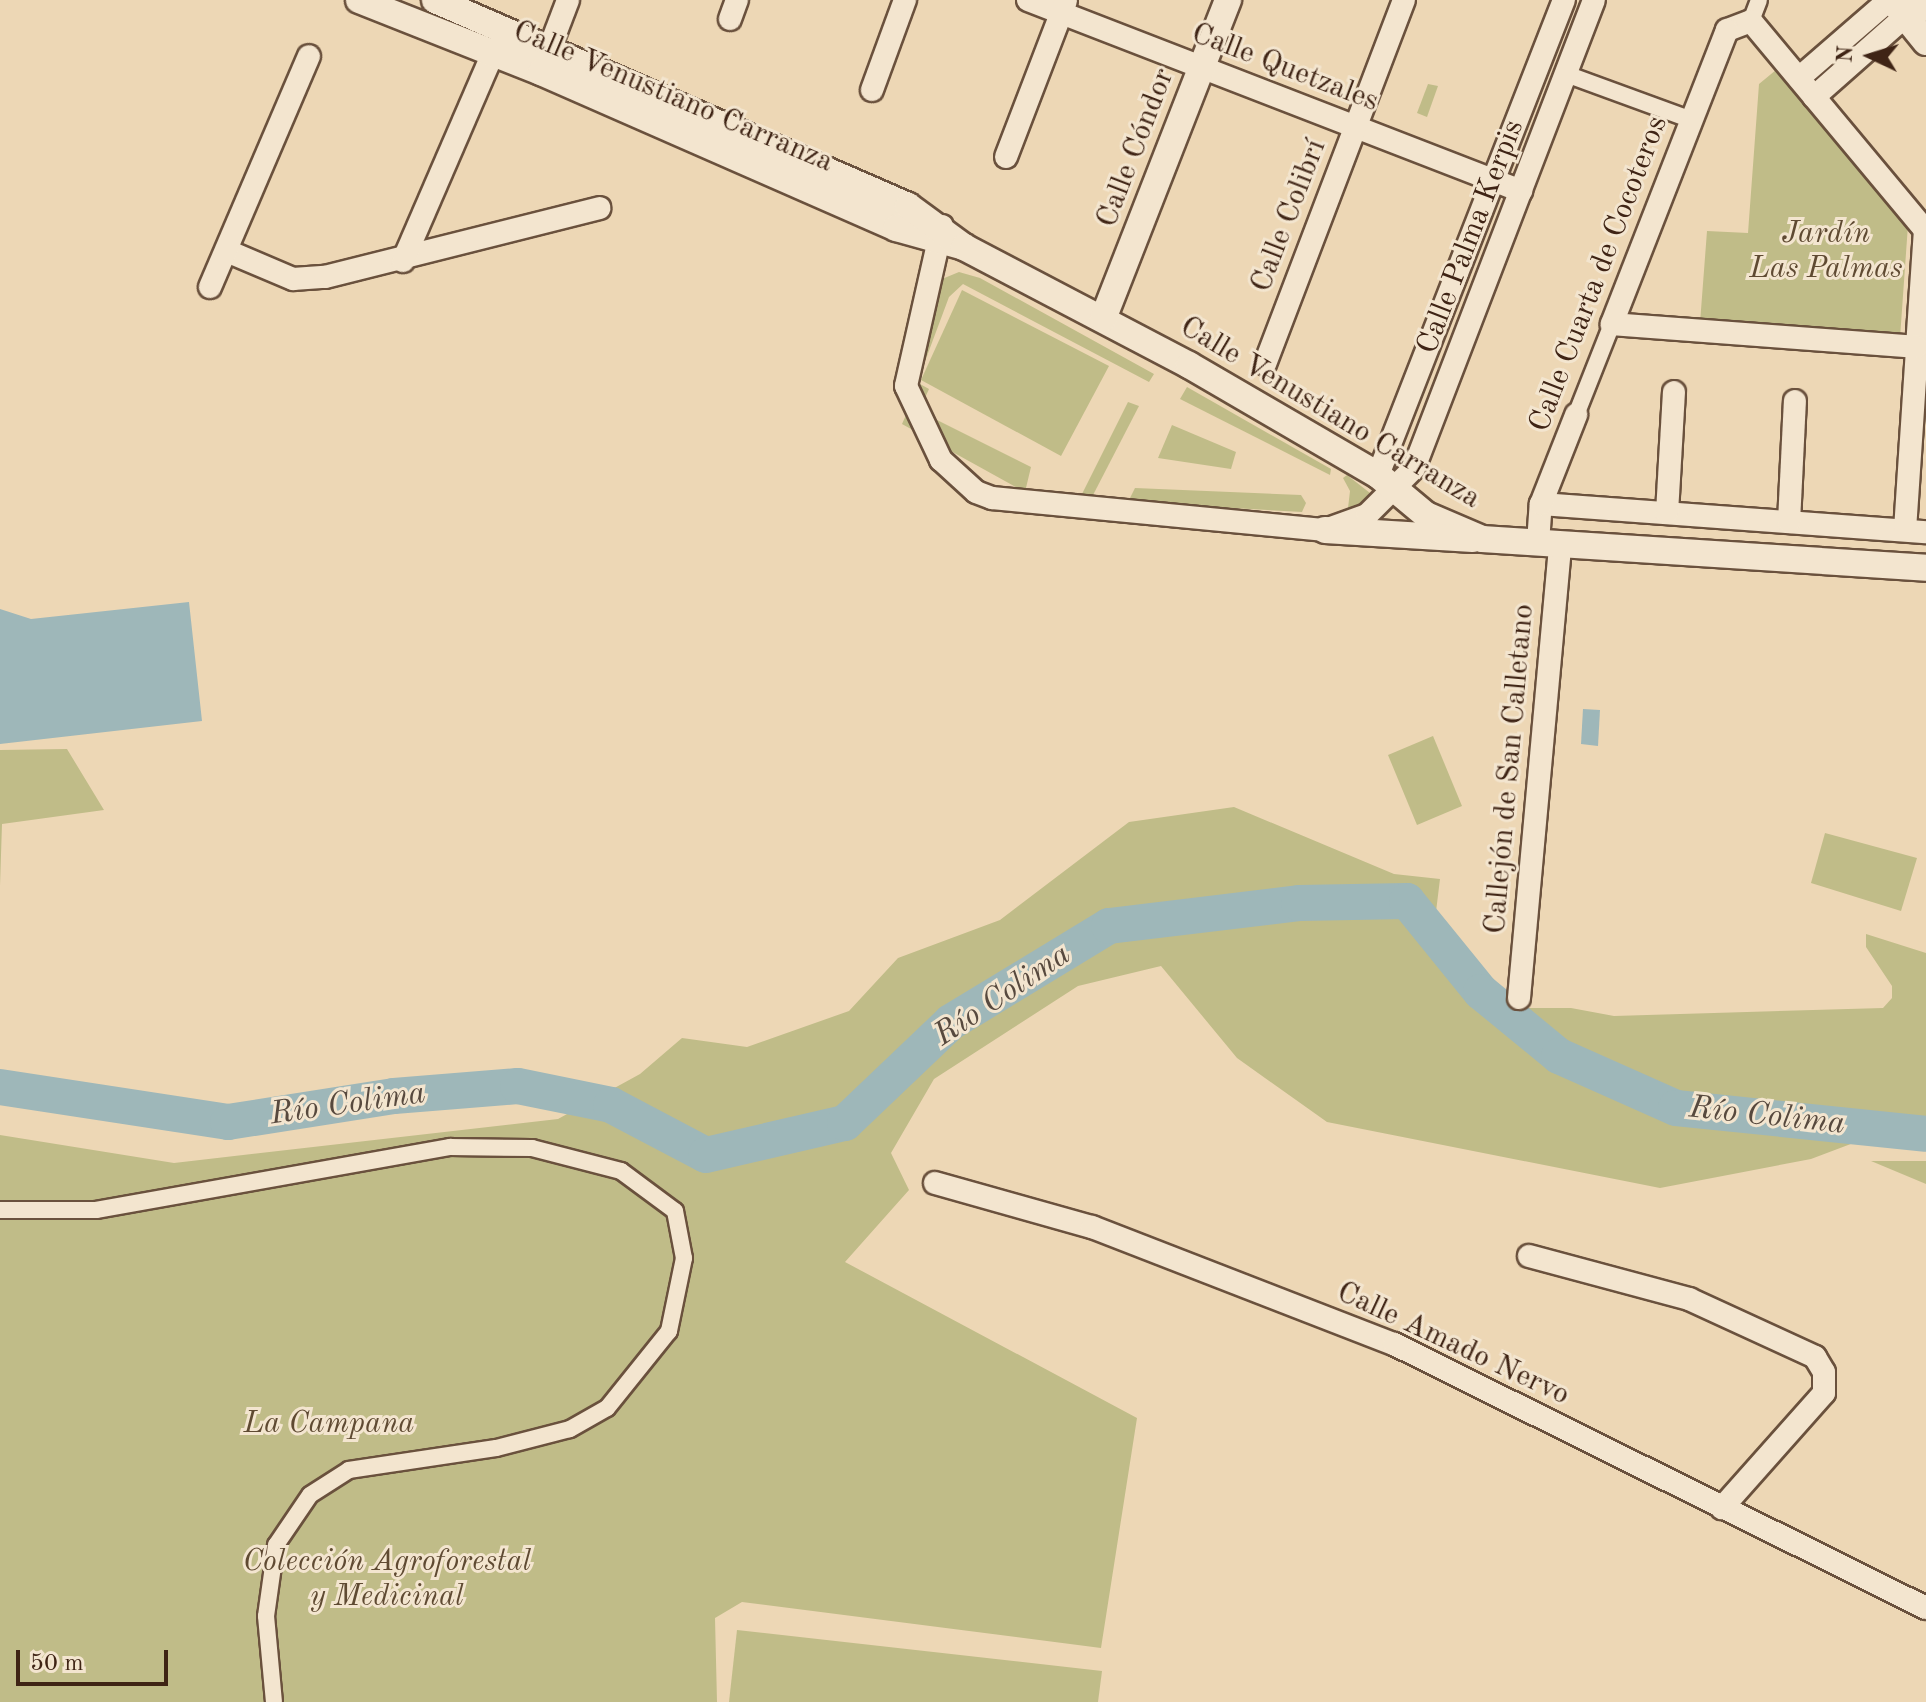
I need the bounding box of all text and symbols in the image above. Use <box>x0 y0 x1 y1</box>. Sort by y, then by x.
street label: Calle Venustiano Carranza <box>508 13 838 181</box>
street label: Calle Quetzales <box>1186 16 1384 120</box>
north arrow <box>1830 16 1910 96</box>
text: N <box>1834 45 1858 63</box>
street label: Calle Cóndor <box>1089 63 1183 233</box>
street label: Calle Cuarta de Cocoteros <box>1522 111 1676 437</box>
street label: Calle Palma Kerpis <box>1410 115 1532 359</box>
street label: Calle Colibrí <box>1243 135 1335 297</box>
park label: Jardín Las Palmas <box>1749 216 1903 286</box>
street label: Calle Venustiano Carranza <box>1173 309 1487 517</box>
street label: Callejón de San Calletano <box>1478 602 1542 936</box>
water label: Río Colima <box>927 936 1079 1056</box>
water label: Río Colima <box>268 1075 428 1135</box>
water label: Río Colima <box>1687 1090 1847 1144</box>
street label: Calle Amado Nervo <box>1331 1274 1575 1414</box>
park label: La Campana <box>244 1406 414 1442</box>
park label: Colección Agroforestal y Medicinal <box>243 1544 531 1614</box>
scale bar <box>20 1634 172 1684</box>
text: 50 m <box>30 1652 84 1676</box>

